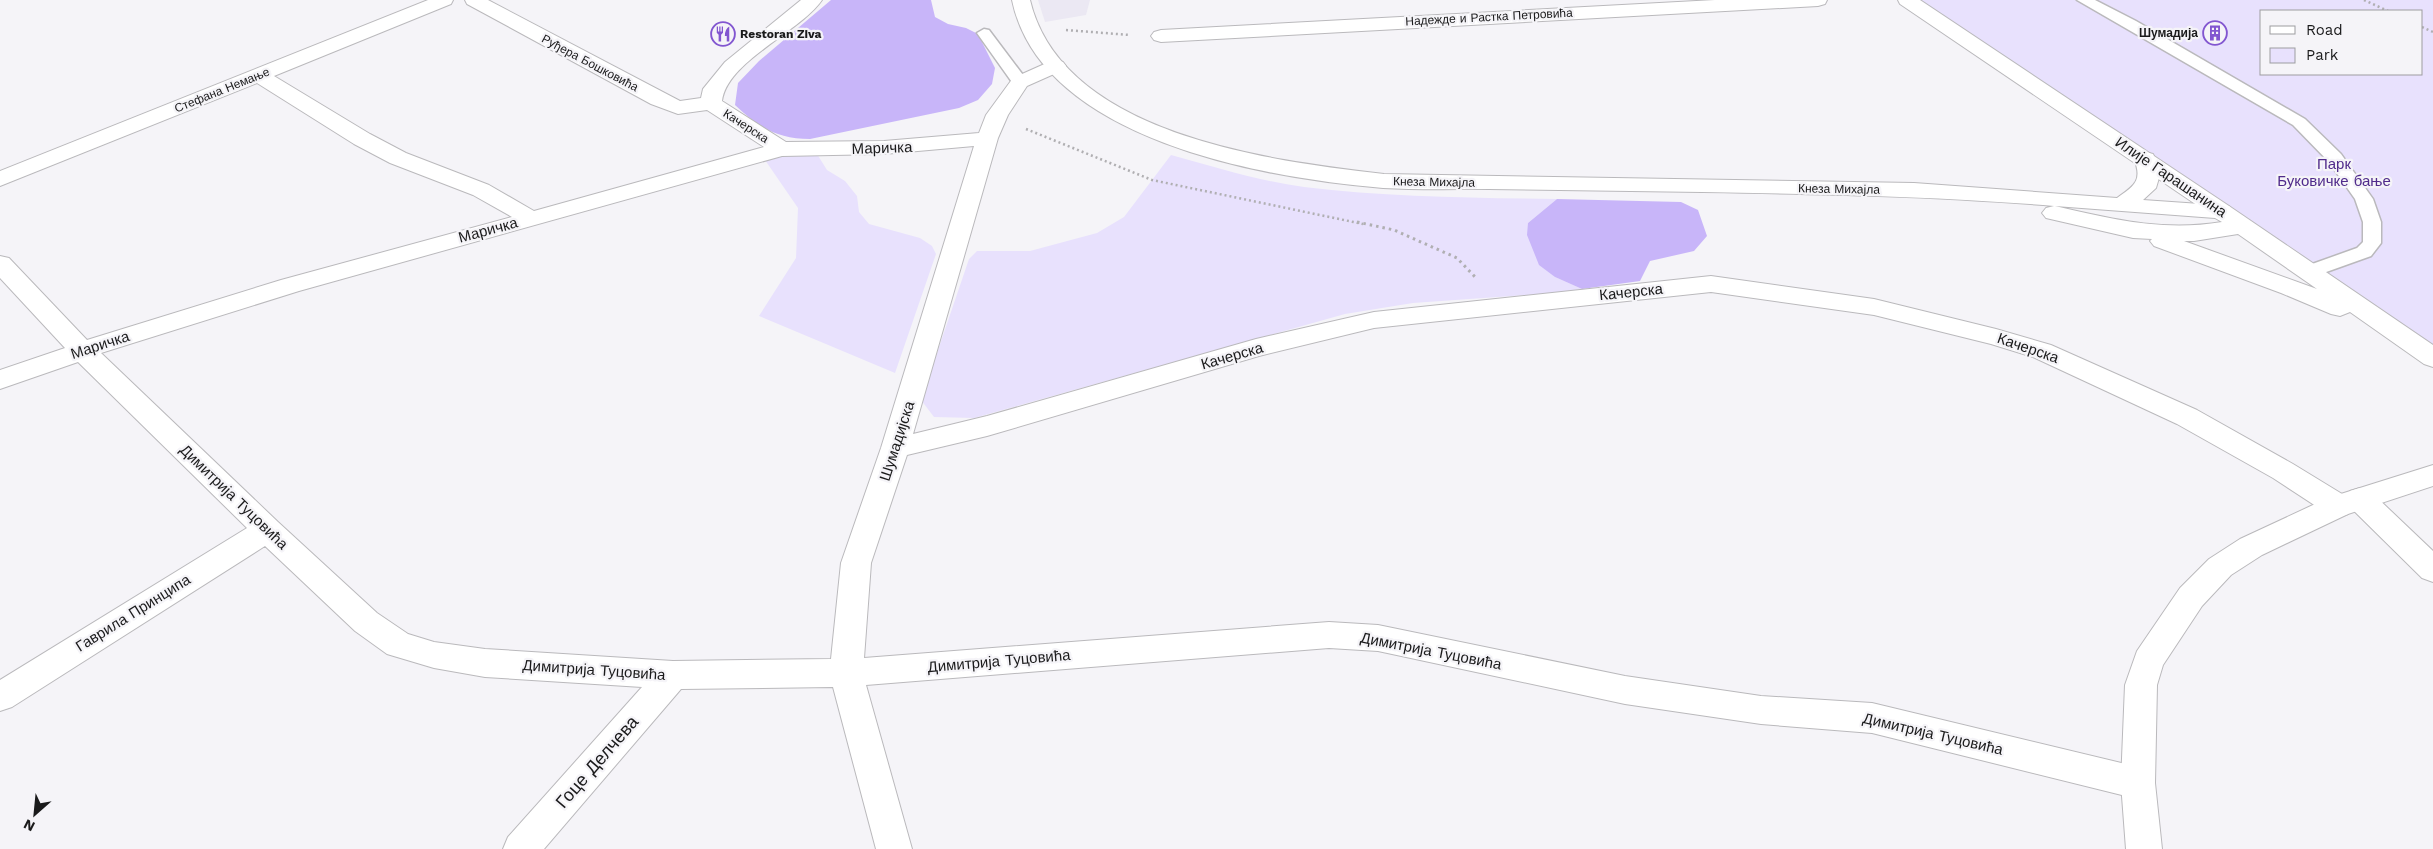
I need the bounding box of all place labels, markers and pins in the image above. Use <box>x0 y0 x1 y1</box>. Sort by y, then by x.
building icon: Шумадија <box>2202 20 2228 46</box>
restaurant icon: Restoran Ziva <box>710 21 736 47</box>
place label: Шумадија <box>2139 26 2198 40</box>
place label: Restoran Ziva <box>740 27 822 41</box>

